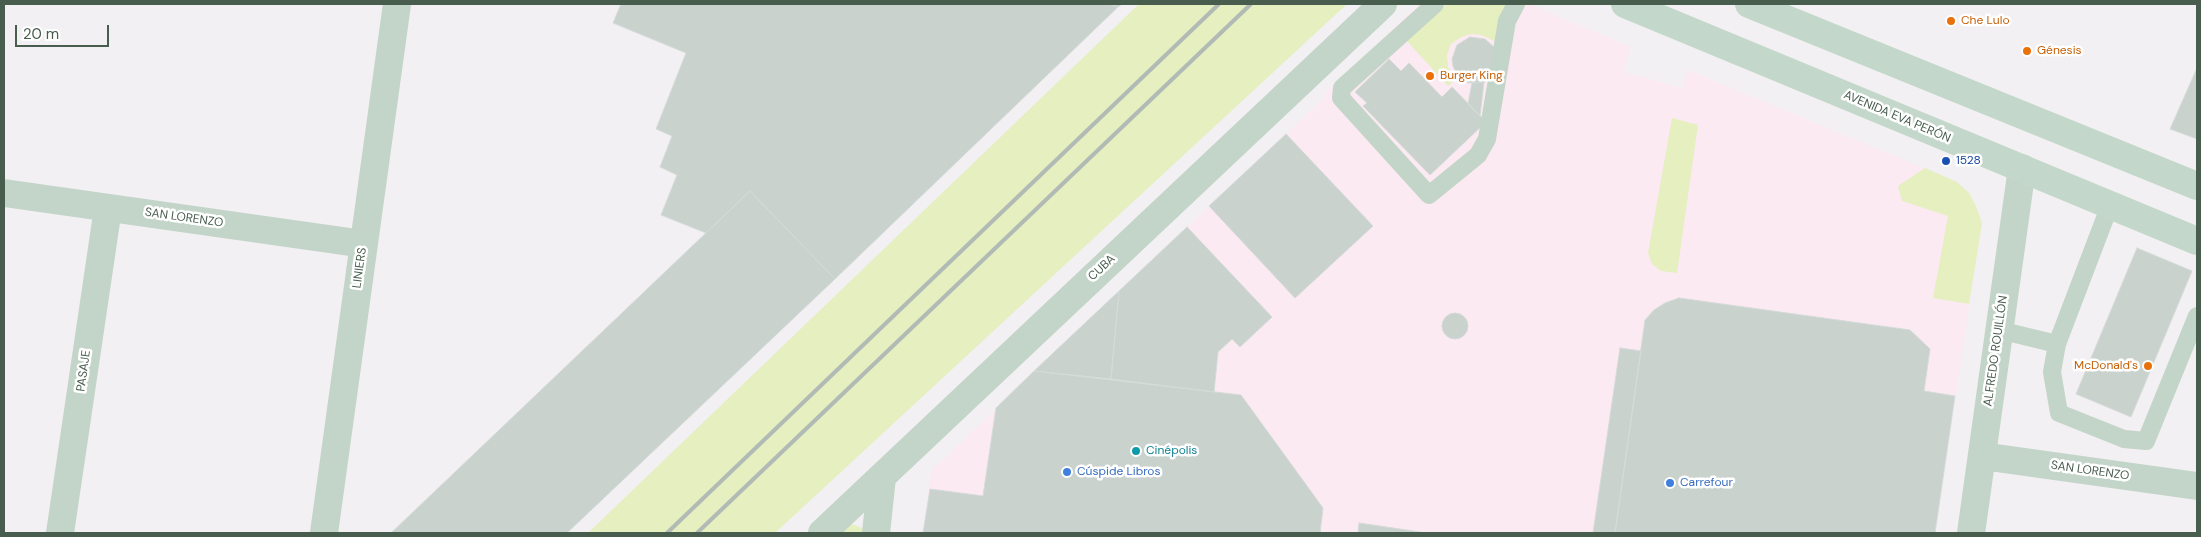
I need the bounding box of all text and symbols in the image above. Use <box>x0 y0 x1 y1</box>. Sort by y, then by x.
place label: Che Lulo <box>1961 14 2010 28</box>
scale bar <box>18 15 111 47</box>
marker: Che Lulo <box>1945 15 1957 27</box>
text: 20 m <box>23 24 59 44</box>
place label: Génesis <box>2037 44 2082 58</box>
marker: Génesis <box>2021 45 2033 57</box>
place label: Burger King <box>1440 69 1503 83</box>
marker: Burger King <box>1424 70 1436 82</box>
street label: AVENIDA EVA PERÓN <box>1841 88 1953 146</box>
place label: 1528 <box>1956 154 1981 168</box>
marker: 1528 <box>1940 155 1952 167</box>
street label: SAN LORENZO <box>144 205 224 231</box>
street label: LINIERS <box>350 247 370 289</box>
street label: CUBA <box>1086 252 1118 284</box>
street label: ALFREDO ROUILLÓN <box>1981 295 2011 407</box>
street label: PASAJE <box>74 349 94 393</box>
place label: McDonald's <box>2074 359 2138 373</box>
marker: McDonald's <box>2142 360 2154 372</box>
place label: Cinépolis <box>1146 444 1197 458</box>
marker: Cinépolis <box>1130 445 1142 457</box>
street label: SAN LORENZO <box>2050 458 2130 484</box>
place label: Cúspide Libros <box>1077 465 1160 479</box>
marker: Cúspide Libros <box>1061 466 1073 478</box>
place label: Carrefour <box>1680 476 1733 490</box>
marker: Carrefour <box>1664 477 1676 489</box>

